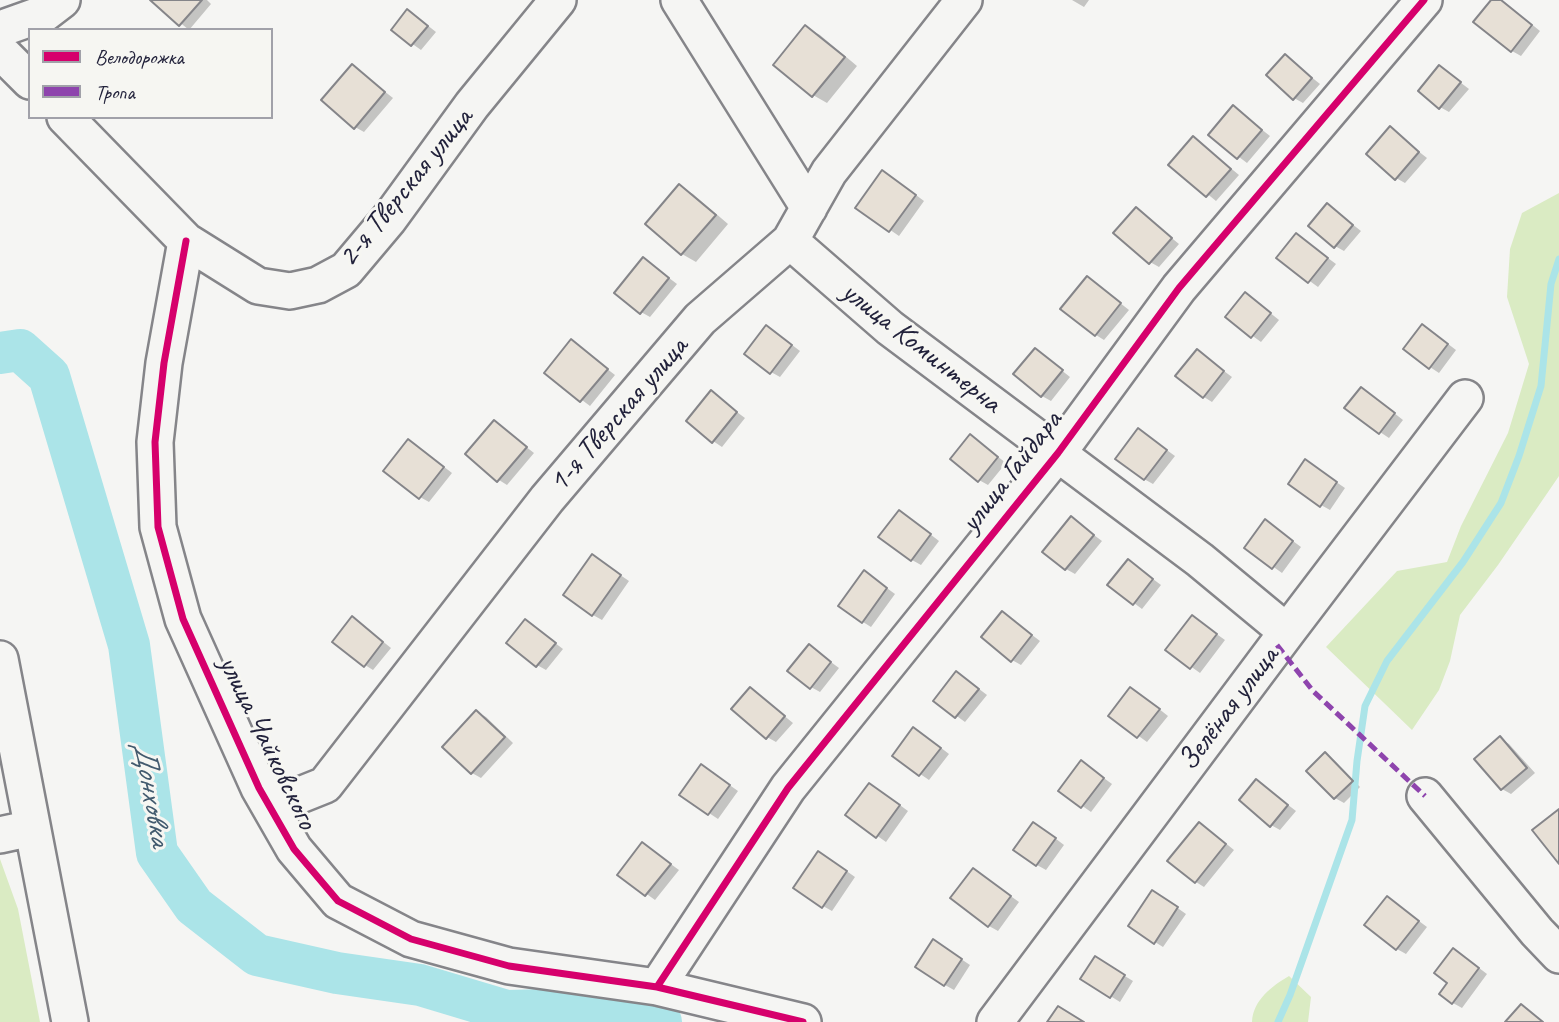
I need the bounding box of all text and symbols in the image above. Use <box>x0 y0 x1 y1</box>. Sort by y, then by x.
legend <box>28 28 273 119</box>
text: Велодорожка <box>95 44 184 70</box>
text: Тропа <box>95 79 135 105</box>
street label: 2-я Тверская улица <box>331 101 481 275</box>
street label: улица Коминтерна <box>834 274 1008 422</box>
street label: 1-я Тверская улица <box>542 330 696 500</box>
street label: улица Гайдара <box>953 404 1071 540</box>
street label: Зелёная улица <box>1171 640 1287 778</box>
street label: улица Чайковского <box>210 650 324 836</box>
water label: Донховка <box>123 739 179 849</box>

